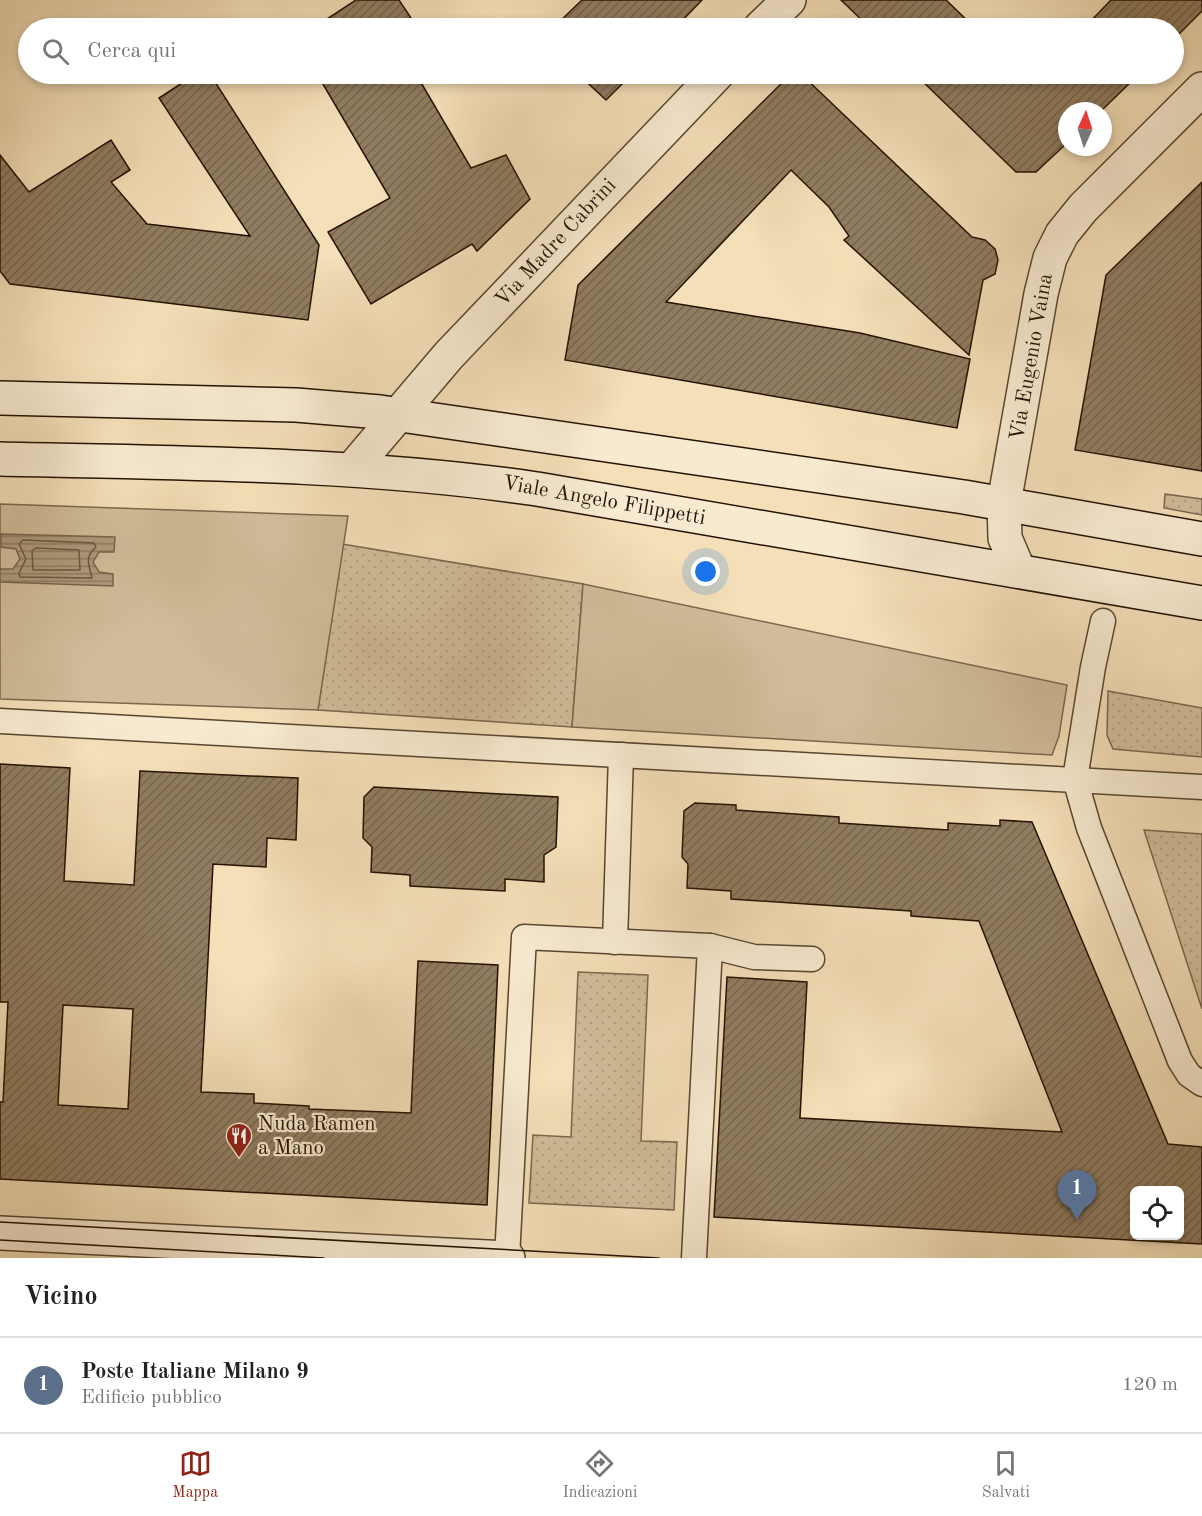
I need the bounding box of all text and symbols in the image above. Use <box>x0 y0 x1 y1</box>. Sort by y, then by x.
search box <box>18 18 1184 84</box>
icon: search <box>39 35 72 68</box>
text: Cerca qui <box>87 40 176 62</box>
north arrow <box>1058 102 1112 156</box>
street label: Via Madre Cabrini <box>491 175 621 311</box>
street label: Via Eugenio Vaina <box>1007 272 1057 442</box>
street label: Viale Angelo Filippetti <box>501 473 707 529</box>
your location <box>691 557 720 586</box>
place label: Nuda Ramen a Mano <box>258 1114 376 1159</box>
restaurant icon: Nuda Ramen a Mano <box>224 1121 254 1159</box>
pin: 1 <box>1058 1170 1096 1220</box>
map controls <box>1130 1186 1184 1240</box>
button: locate <box>1130 1186 1184 1240</box>
text: Vicino <box>24 1284 98 1310</box>
text: Poste Italiane Milano 9 <box>81 1361 309 1383</box>
text: 1 <box>38 1375 49 1395</box>
text: 120 m <box>1122 1375 1178 1395</box>
text: Edificio pubblico <box>81 1388 222 1408</box>
tab: Mappa <box>172 1447 218 1503</box>
tab: Indicazioni <box>563 1447 637 1503</box>
tab: Salvati <box>982 1447 1030 1503</box>

